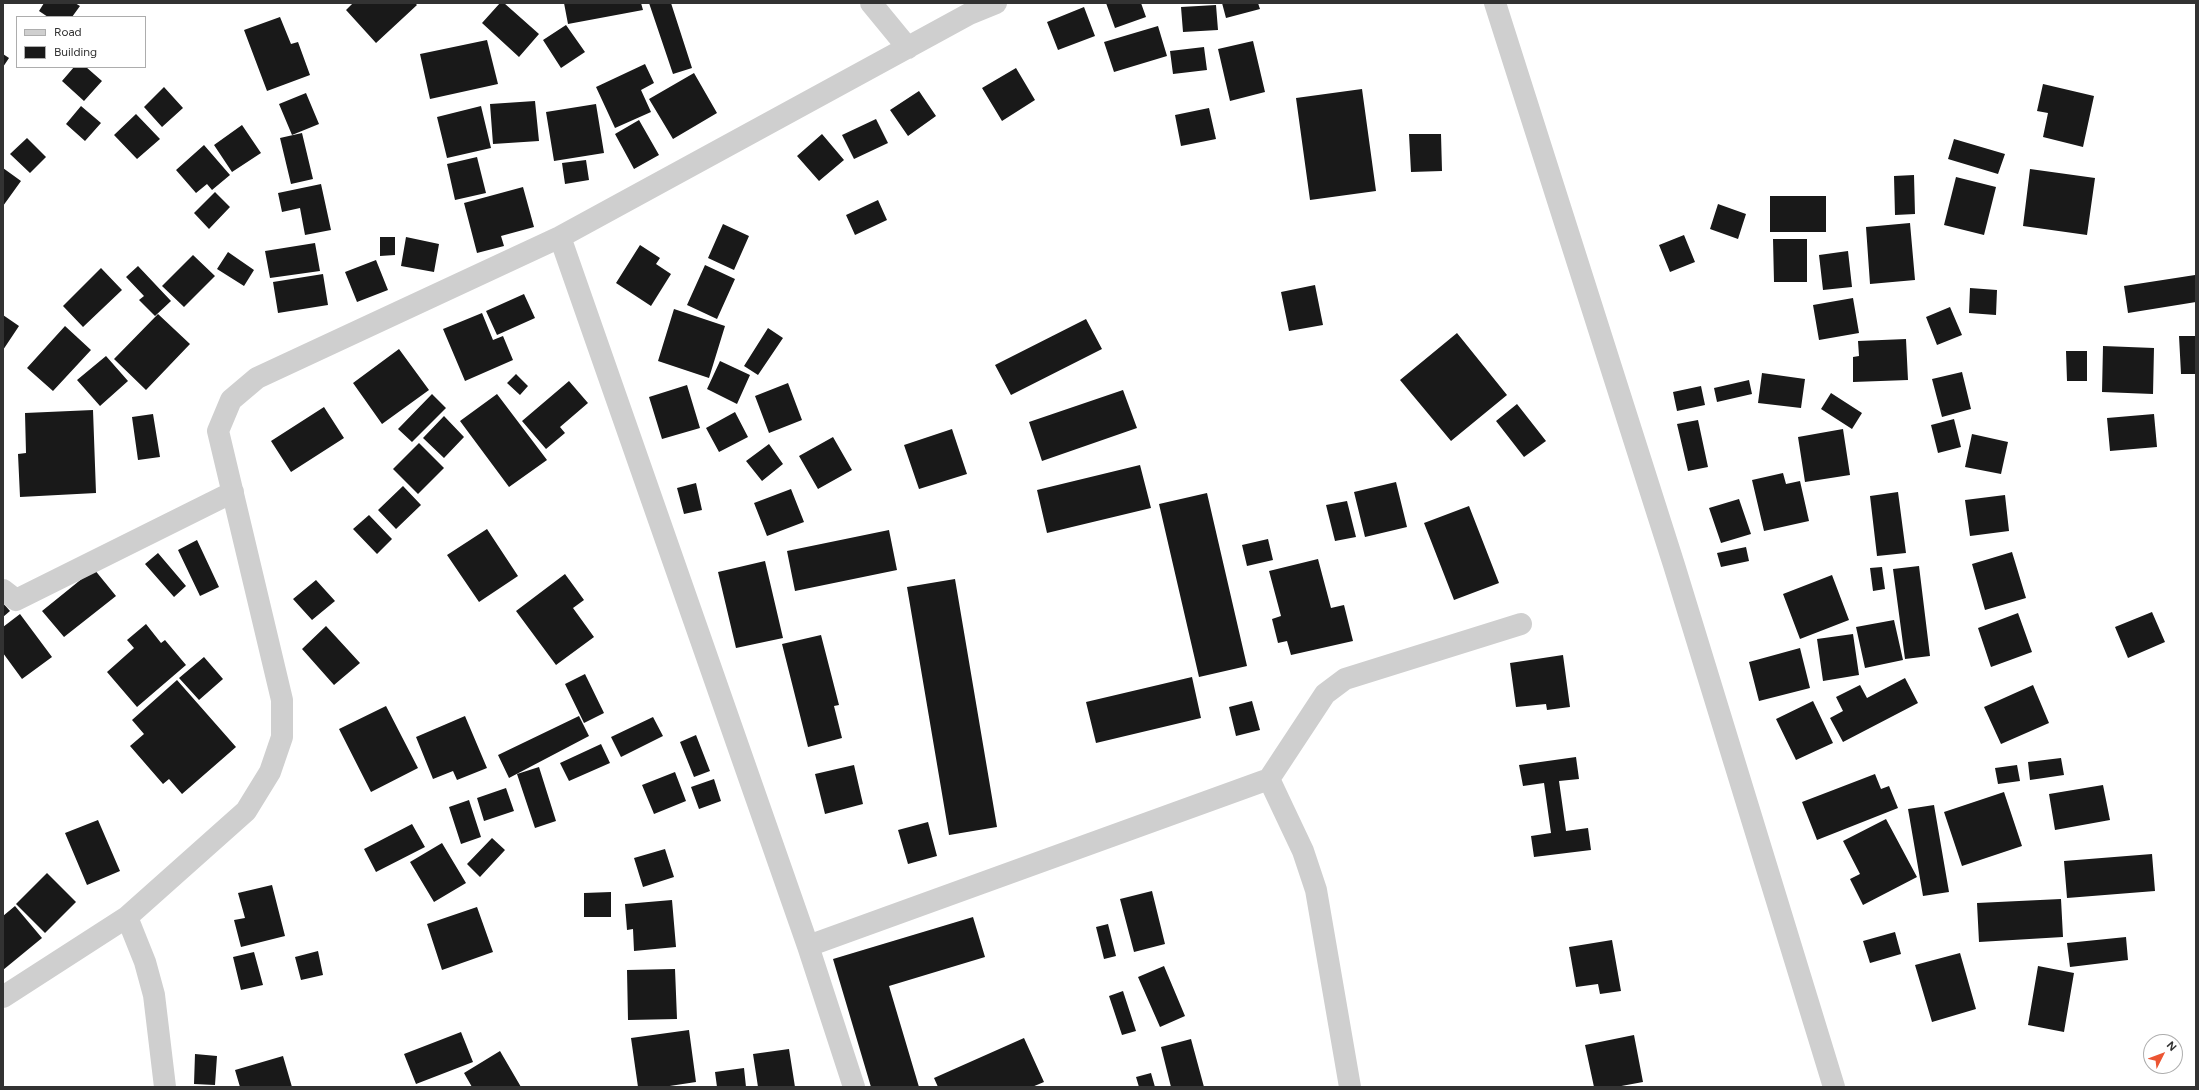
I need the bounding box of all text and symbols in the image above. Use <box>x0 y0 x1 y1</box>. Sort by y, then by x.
legend <box>16 16 146 68</box>
text: Road <box>54 25 82 39</box>
text: Building <box>54 45 97 59</box>
north arrow <box>2143 1034 2183 1074</box>
text: N <box>2164 1039 2179 1054</box>

